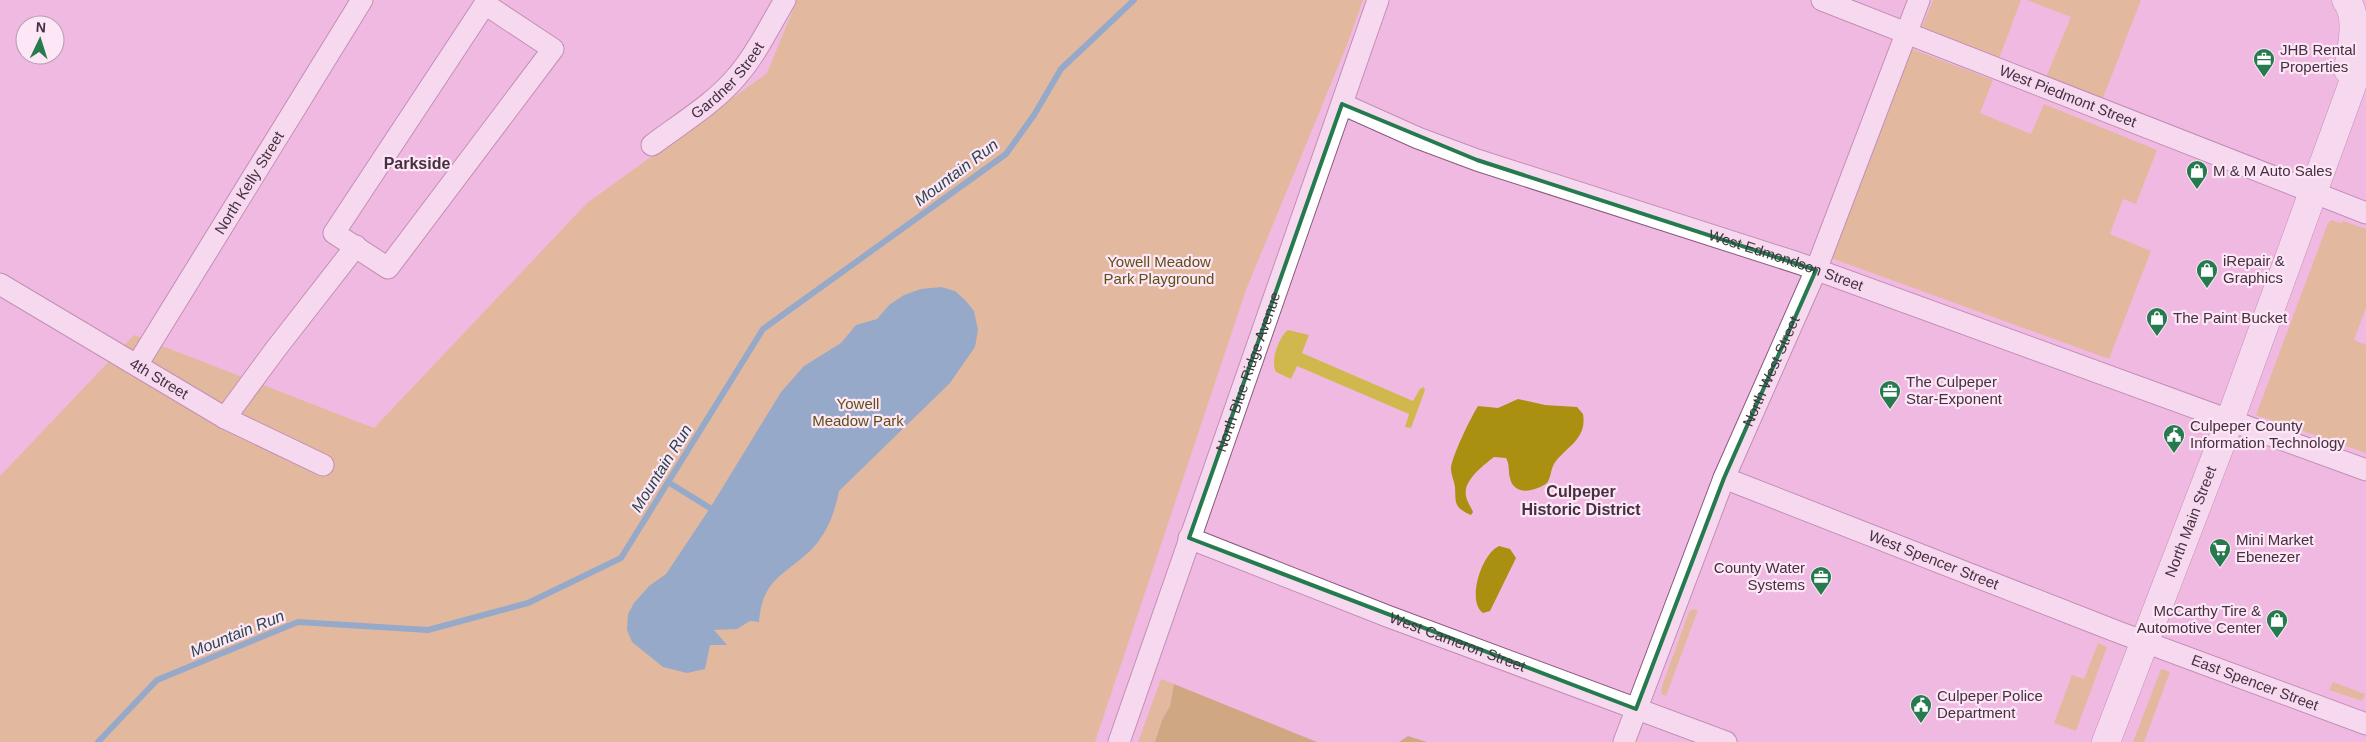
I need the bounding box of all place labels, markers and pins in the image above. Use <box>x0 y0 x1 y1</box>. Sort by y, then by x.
place label: JHB Rental Properties <box>2280 41 2356 75</box>
office icon: JHB Rental Properties <box>2252 47 2276 78</box>
shop icon: M & M Auto Sales <box>2185 159 2209 190</box>
place label: M & M Auto Sales <box>2213 162 2332 179</box>
place label: iRepair & Graphics <box>2223 252 2285 286</box>
shop icon: iRepair & Graphics <box>2195 258 2219 289</box>
shop icon: The Paint Bucket <box>2145 306 2169 337</box>
place label: The Paint Bucket <box>2173 309 2288 326</box>
place label: The Culpeper Star-Exponent <box>1906 373 2003 407</box>
office icon: The Culpeper Star-Exponent <box>1878 379 1902 410</box>
place label: Culpeper County Information Technology <box>2190 417 2345 451</box>
public building icon: Culpeper County Information Technology <box>2162 423 2186 454</box>
place label: Mini Market Ebenezer <box>2236 531 2314 565</box>
supermarket icon: Mini Market Ebenezer <box>2208 537 2232 568</box>
place label: County Water Systems <box>1714 559 1805 593</box>
office icon: County Water Systems <box>1809 565 1833 596</box>
place label: McCarthy Tire & Automotive Center <box>2137 602 2261 636</box>
shop icon: McCarthy Tire & Automotive Center <box>2265 608 2289 639</box>
place label: Culpeper Police Department <box>1937 687 2043 721</box>
public building icon: Culpeper Police Department <box>1909 693 1933 724</box>

